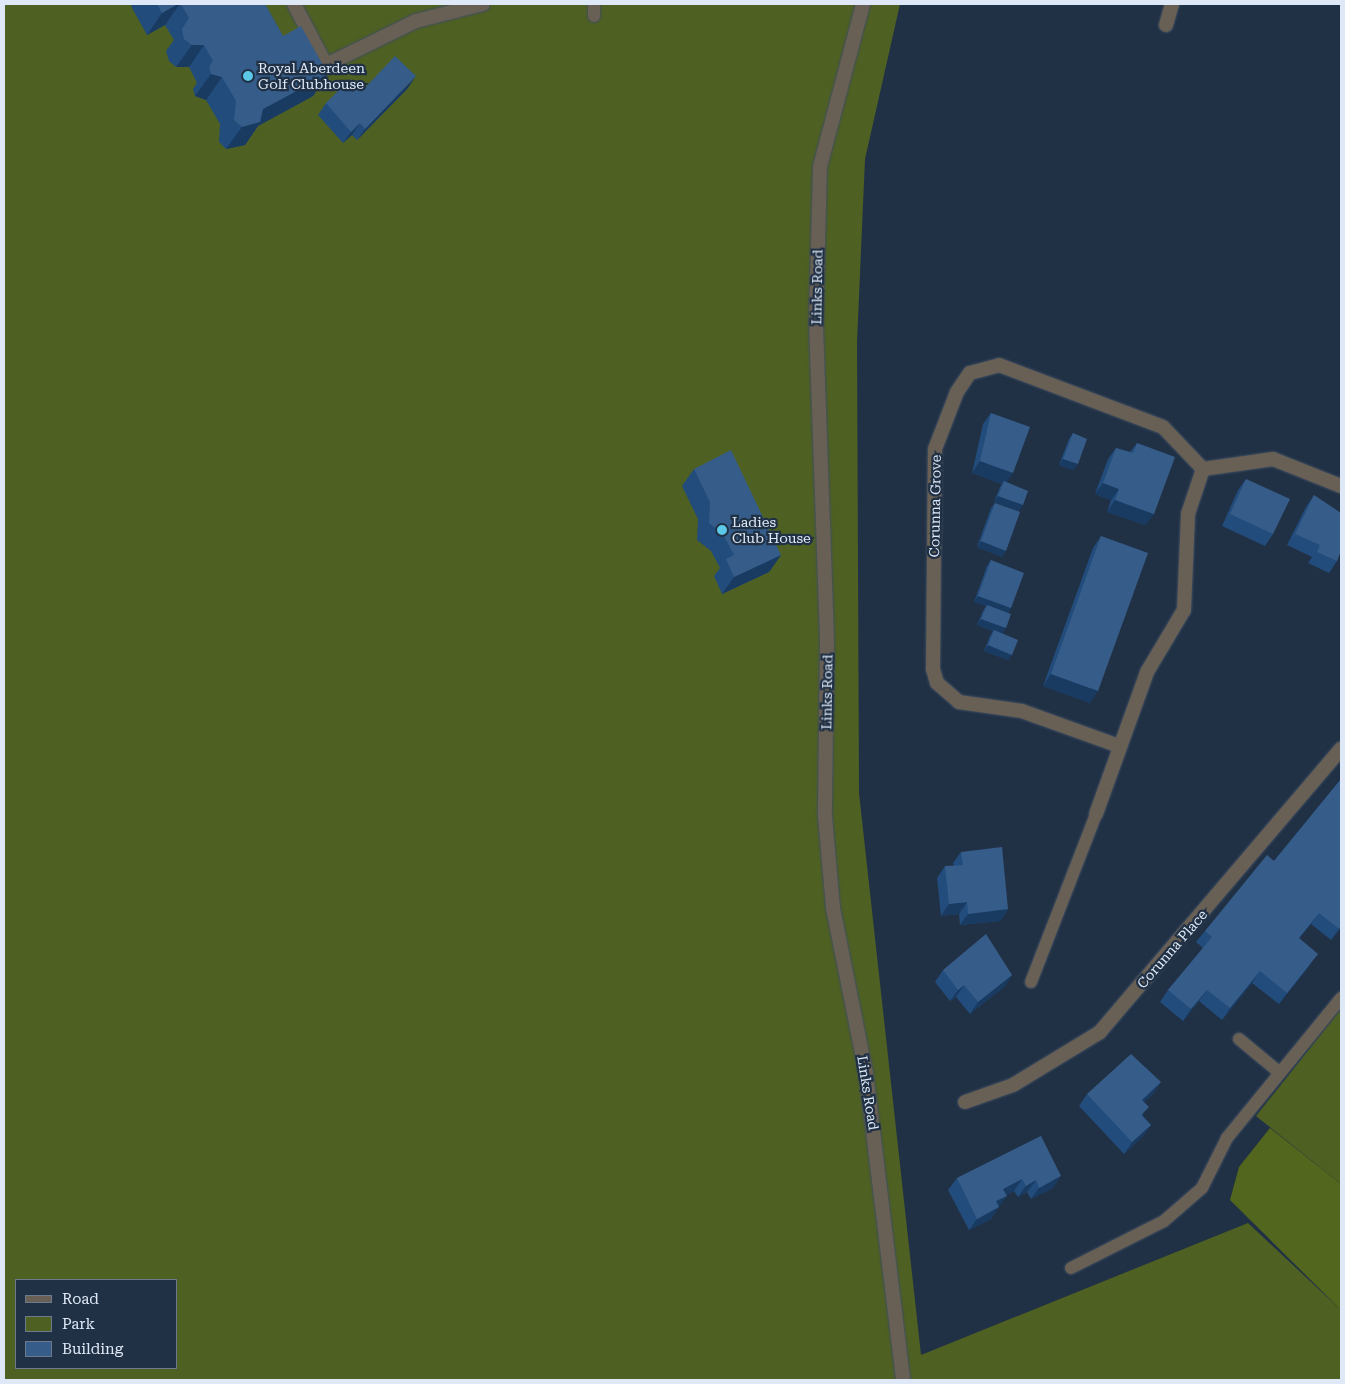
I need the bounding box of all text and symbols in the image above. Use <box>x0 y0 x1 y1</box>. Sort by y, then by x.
place label: Royal Aberdeen Golf Clubhouse <box>258 60 365 92</box>
marker: Royal Aberdeen Golf Clubhouse <box>242 70 254 82</box>
street label: Links Road <box>808 249 826 325</box>
street label: Corunna Grove <box>926 454 944 558</box>
place label: Ladies Club House <box>732 514 811 546</box>
marker: Ladies Club House <box>716 524 728 536</box>
street label: Links Road <box>818 654 836 730</box>
street label: Corunna Place <box>1133 906 1211 992</box>
street label: Links Road <box>854 1055 882 1131</box>
legend <box>15 1279 178 1369</box>
text: Road <box>62 1290 99 1308</box>
text: Park <box>62 1315 95 1333</box>
text: Building <box>62 1340 123 1358</box>

